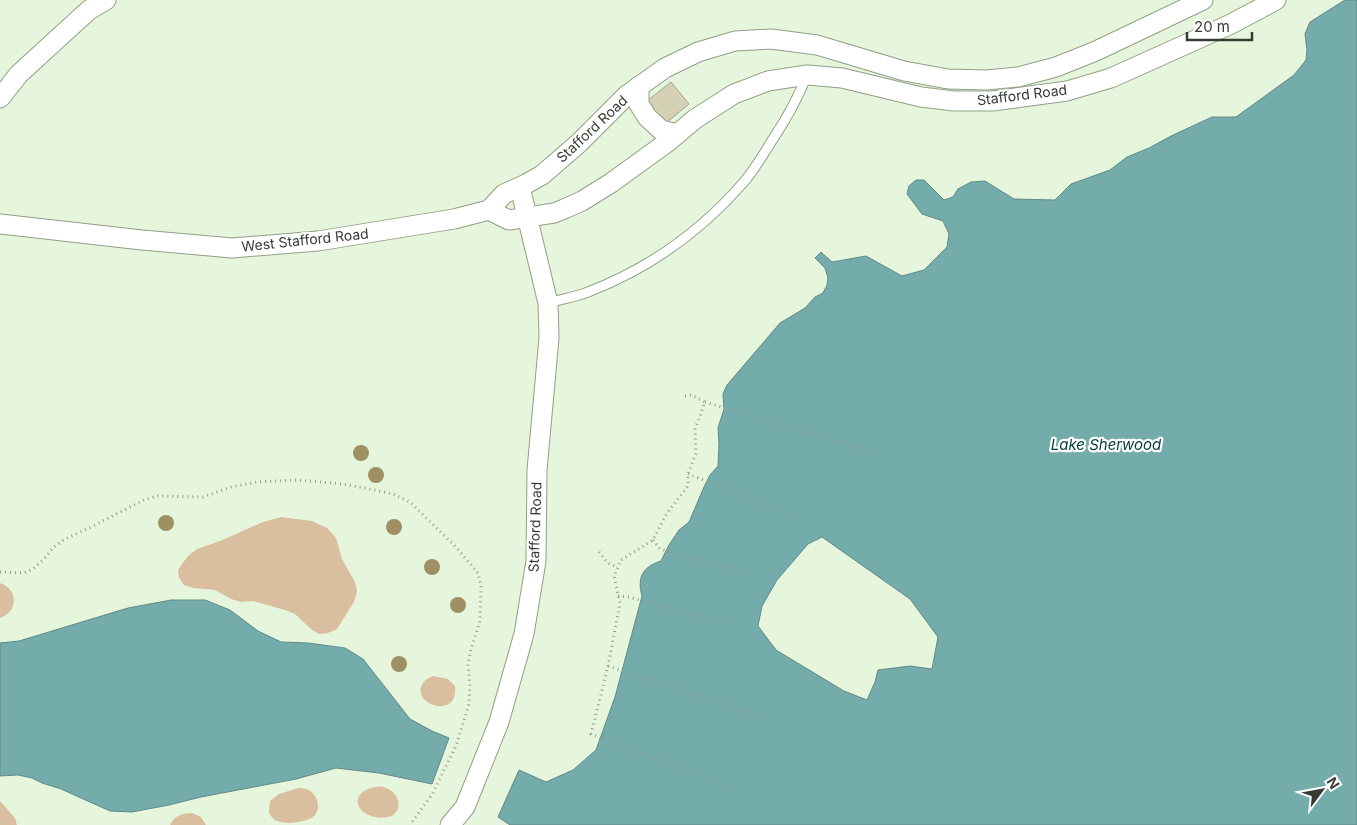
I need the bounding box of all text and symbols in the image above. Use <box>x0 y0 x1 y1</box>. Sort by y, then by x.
scale bar <box>1187 10 1252 42</box>
text: 20 m <box>1194 17 1230 36</box>
street label: Stafford Road <box>976 81 1068 108</box>
street label: Stafford Road <box>553 92 631 166</box>
street label: West Stafford Road <box>241 224 369 255</box>
water label: Lake Sherwood <box>1051 435 1162 454</box>
street label: Stafford Road <box>524 481 545 573</box>
north arrow <box>1297 765 1347 815</box>
text: N <box>1323 774 1343 792</box>

